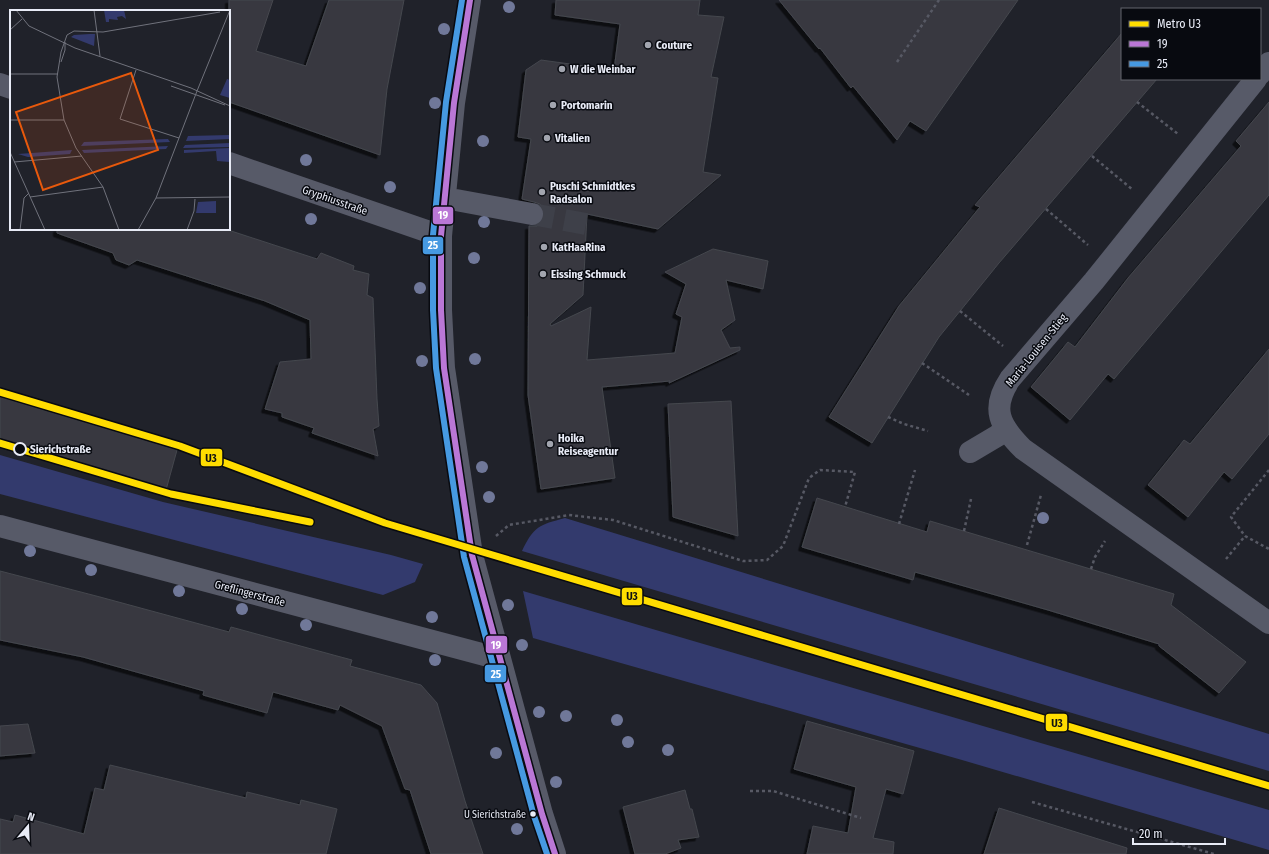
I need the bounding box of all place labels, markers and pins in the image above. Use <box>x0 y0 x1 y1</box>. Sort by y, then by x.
place label: Couture <box>656 39 692 52</box>
marker: Couture <box>643 40 653 50</box>
place label: W die Weinbar <box>570 63 636 76</box>
marker: W die Weinbar <box>557 64 567 74</box>
place label: Portomarin <box>561 99 613 112</box>
marker: Portomarin <box>548 100 558 110</box>
place label: Vitalien <box>554 132 590 145</box>
marker: Vitalien <box>542 133 552 143</box>
place label: Puschi Schmidtkes Radsalon <box>550 180 635 206</box>
marker: Puschi Schmidtkes Radsalon <box>537 187 547 197</box>
place label: KatHaaRina <box>552 241 606 254</box>
marker: KatHaaRina <box>539 242 549 252</box>
place label: Eissing Schmuck <box>551 268 626 281</box>
marker: Eissing Schmuck <box>538 269 548 279</box>
place label: Hoika Reiseagentur <box>558 432 619 458</box>
marker: Hoika Reiseagentur <box>545 439 555 449</box>
marker: Sierichstraße <box>13 442 27 456</box>
place label: Sierichstraße <box>30 443 92 456</box>
place label: U Sierichstraße <box>464 809 526 821</box>
marker: U Sierichstraße <box>528 809 538 819</box>

